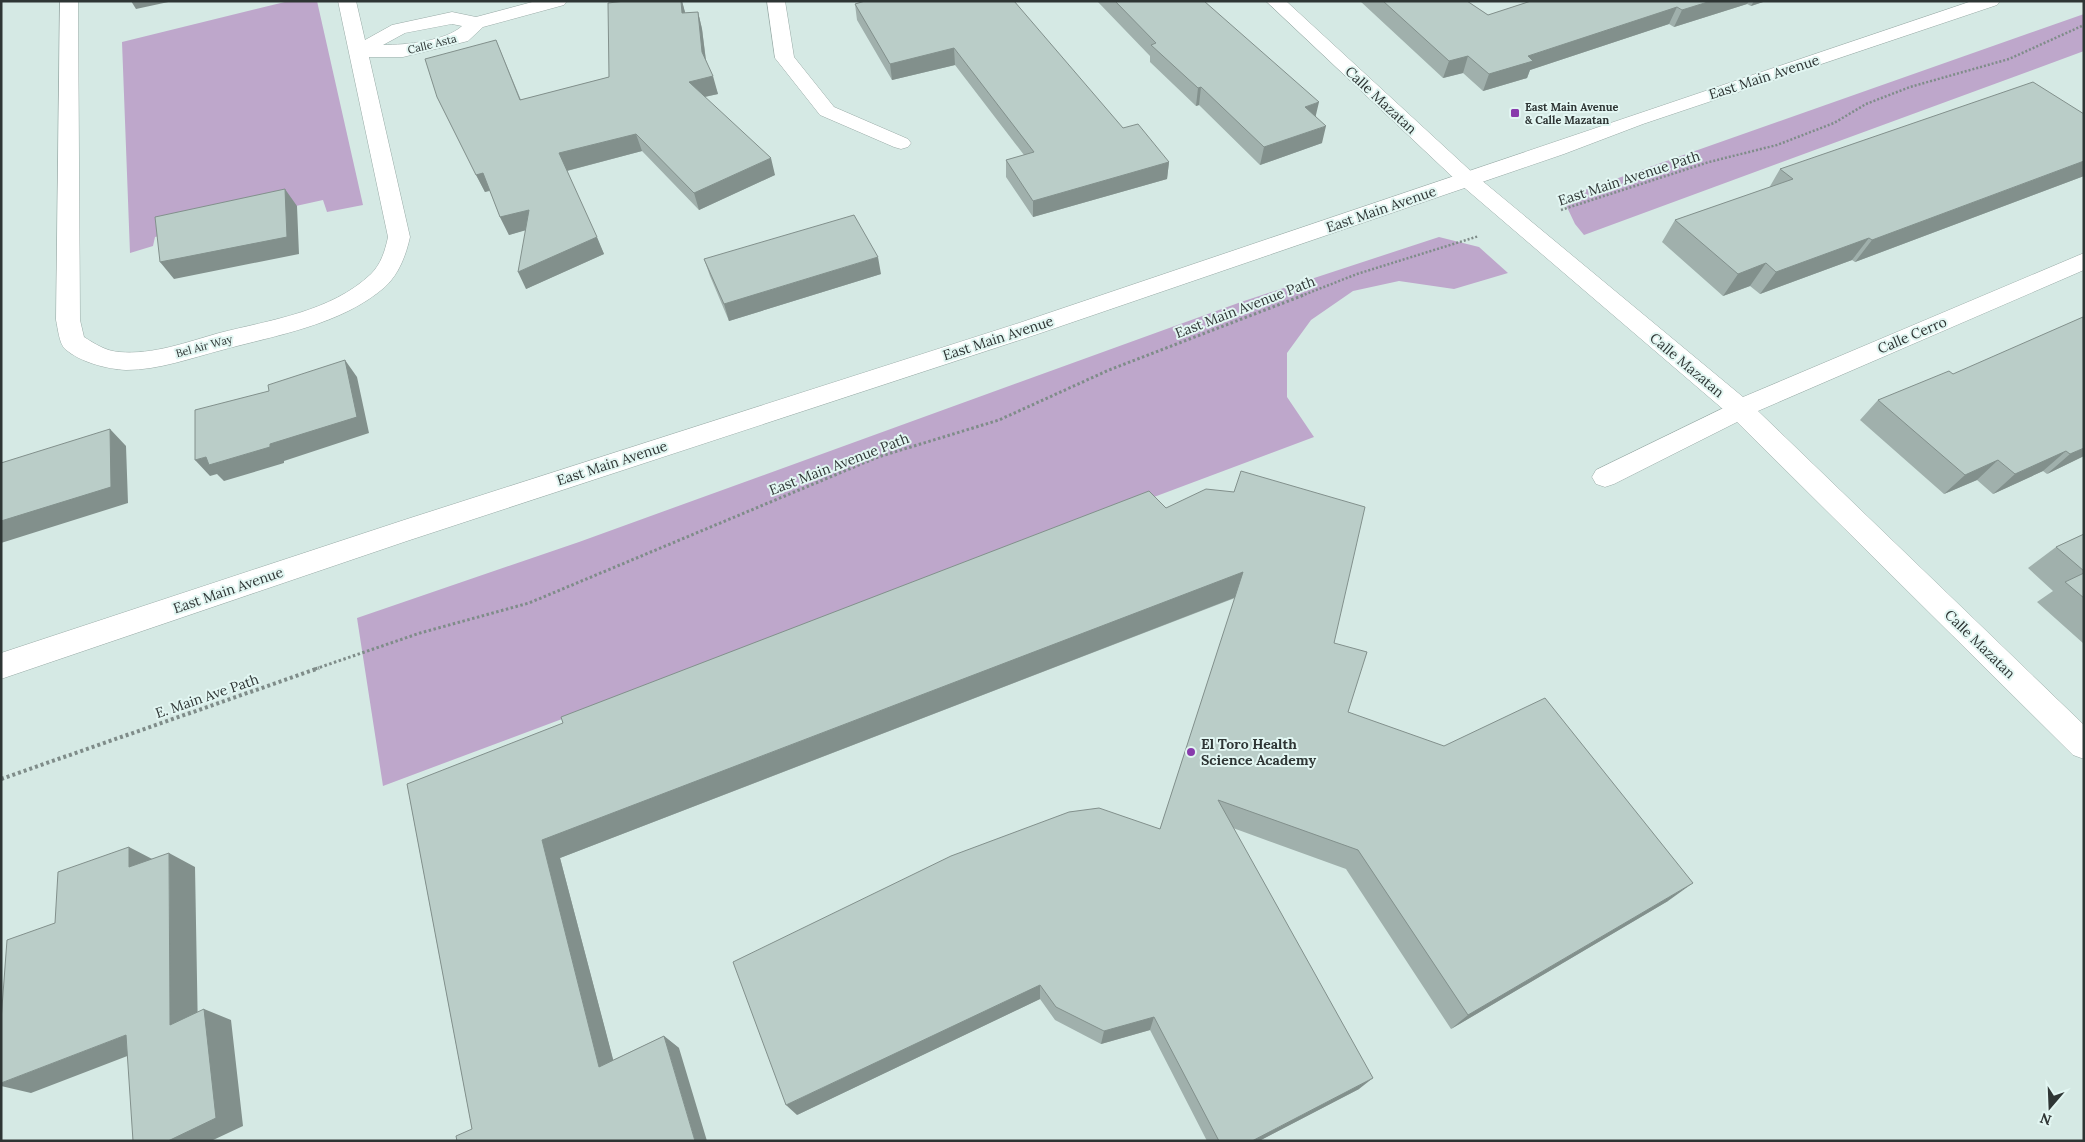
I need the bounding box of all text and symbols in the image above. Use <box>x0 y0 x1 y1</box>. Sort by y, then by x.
street label: Calle Asta <box>406 31 458 57</box>
street label: East Main Avenue <box>1706 51 1822 103</box>
street label: Calle Mazatan <box>1341 62 1421 138</box>
place label: East Main Avenue & Calle Mazatan <box>1525 100 1619 127</box>
marker: East Main Avenue & Calle Mazatan <box>1509 107 1521 119</box>
street label: East Main Avenue Path <box>1556 147 1702 209</box>
street label: East Main Avenue <box>1324 182 1439 236</box>
street label: East Main Avenue Path <box>1173 272 1317 342</box>
street label: East Main Avenue <box>940 312 1056 364</box>
street label: Calle Cerro <box>1875 312 1949 358</box>
street label: Calle Mazatan <box>1646 329 1728 402</box>
street label: Bel Air Way <box>174 332 234 360</box>
street label: East Main Avenue Path <box>767 429 911 499</box>
street label: East Main Avenue <box>554 437 670 489</box>
street label: East Main Avenue <box>171 563 286 617</box>
street label: Calle Mazatan <box>1941 606 2019 683</box>
street label: E. Main Ave Path <box>153 670 261 722</box>
place label: El Toro Health Science Academy <box>1201 735 1316 769</box>
marker: El Toro Health Science Academy <box>1185 746 1197 758</box>
north arrow <box>2025 1082 2075 1132</box>
text: N <box>2038 1109 2054 1130</box>

